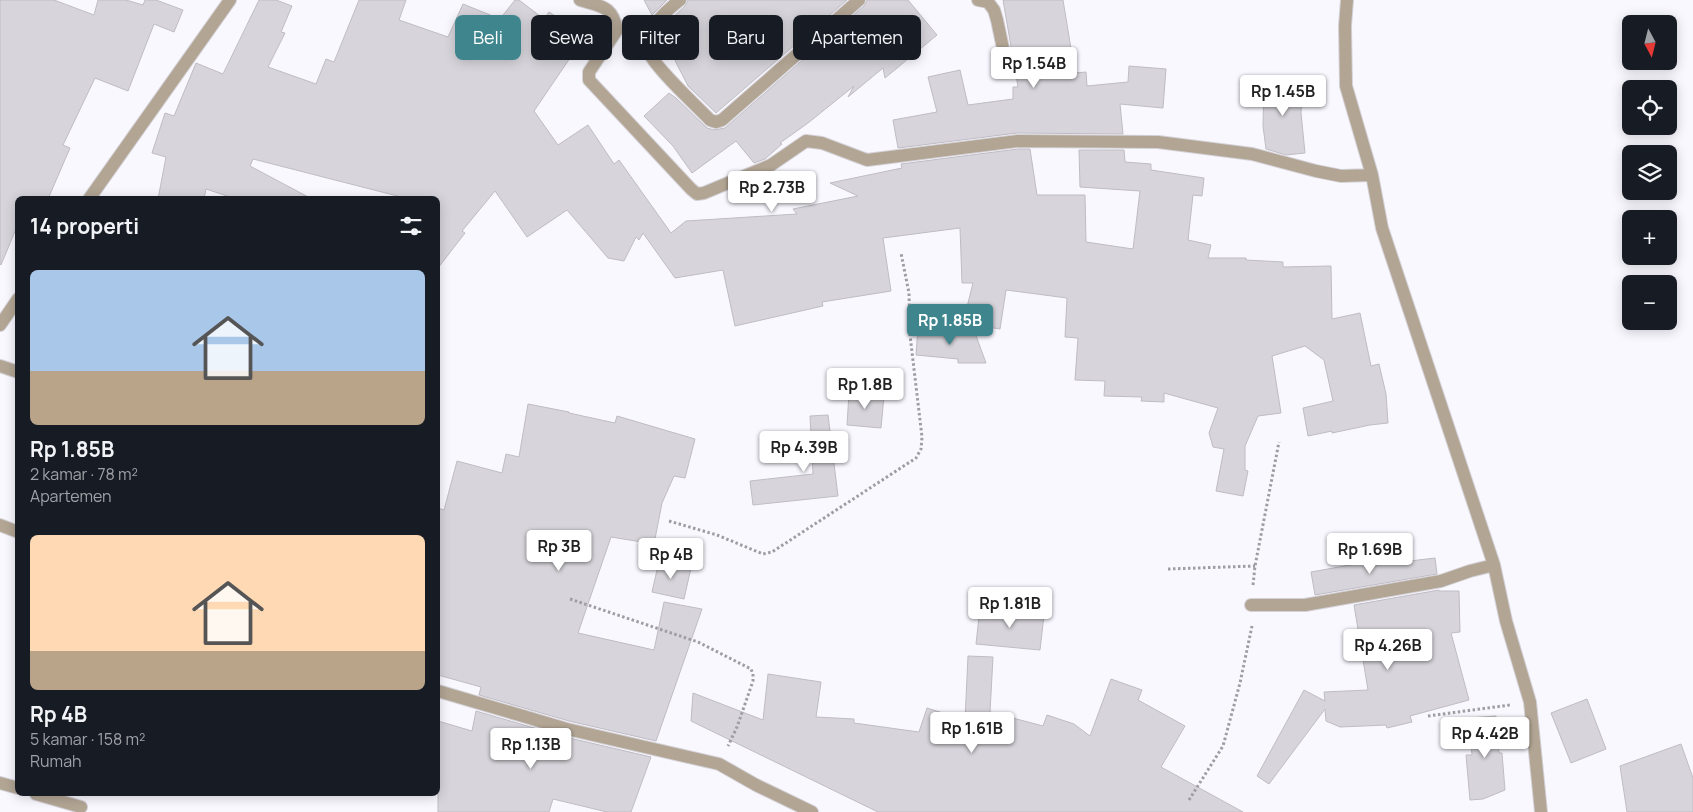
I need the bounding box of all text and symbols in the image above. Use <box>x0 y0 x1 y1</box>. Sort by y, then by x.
chip: Beli <box>455 15 521 60</box>
chip: Sewa <box>531 15 612 60</box>
chip: Filter <box>622 15 699 60</box>
chip: Baru <box>709 15 783 60</box>
chip: Apartemen <box>793 15 921 60</box>
north arrow <box>1622 15 1678 70</box>
map controls <box>1622 15 1677 330</box>
pin: Rp 1.54B <box>982 46 1086 89</box>
text: Rp 1.54B <box>1002 52 1066 74</box>
pin: Rp 1.45B <box>1231 74 1335 117</box>
text: Rp 1.45B <box>1251 80 1315 102</box>
button: locate <box>1622 80 1677 135</box>
button: layers <box>1622 145 1677 200</box>
pin: Rp 2.73B <box>720 170 824 213</box>
text: Rp 2.73B <box>739 176 805 198</box>
button: + <box>1622 210 1677 265</box>
text: 14 properti <box>30 212 139 240</box>
icon: filters <box>397 212 425 240</box>
button: − <box>1622 275 1677 330</box>
icon: home <box>183 303 273 393</box>
pin: Rp 1.85B <box>898 304 1002 346</box>
text: Rp 1.85B <box>918 309 982 331</box>
pin: Rp 1.8B <box>819 368 911 410</box>
text: Rp 1.8B <box>838 373 892 395</box>
pin: Rp 4.39B <box>752 430 856 473</box>
text: Rp 1.85B <box>30 435 114 463</box>
text: Rp 4.39B <box>770 436 838 458</box>
text: 2 kamar · 78 m² <box>30 463 138 485</box>
text: Apartemen <box>30 485 112 507</box>
pin: Rp 3B <box>524 530 594 572</box>
pin: Rp 1.69B <box>1318 532 1422 575</box>
text: Rp 3B <box>537 535 581 557</box>
pin: Rp 4B <box>636 538 706 580</box>
text: Rp 1.69B <box>1338 538 1402 560</box>
text: Rp 4B <box>649 543 693 565</box>
icon: home <box>183 568 273 658</box>
pin: Rp 1.81B <box>958 586 1062 629</box>
text: Rp 1.81B <box>979 592 1041 614</box>
pin: Rp 4.26B <box>1336 628 1440 671</box>
text: Rp 4.26B <box>1354 634 1422 656</box>
text: Rp 4B <box>30 700 87 728</box>
pin: Rp 1.61B <box>920 712 1024 754</box>
pin: Rp 4.42B <box>1433 716 1537 759</box>
text: Rp 1.61B <box>941 717 1003 739</box>
text: Rp 4.42B <box>1451 722 1519 744</box>
text: 5 kamar · 158 m² <box>30 728 145 750</box>
pin: Rp 1.13B <box>479 728 583 770</box>
text: Rp 1.13B <box>501 733 561 755</box>
text: Rumah <box>30 750 82 772</box>

